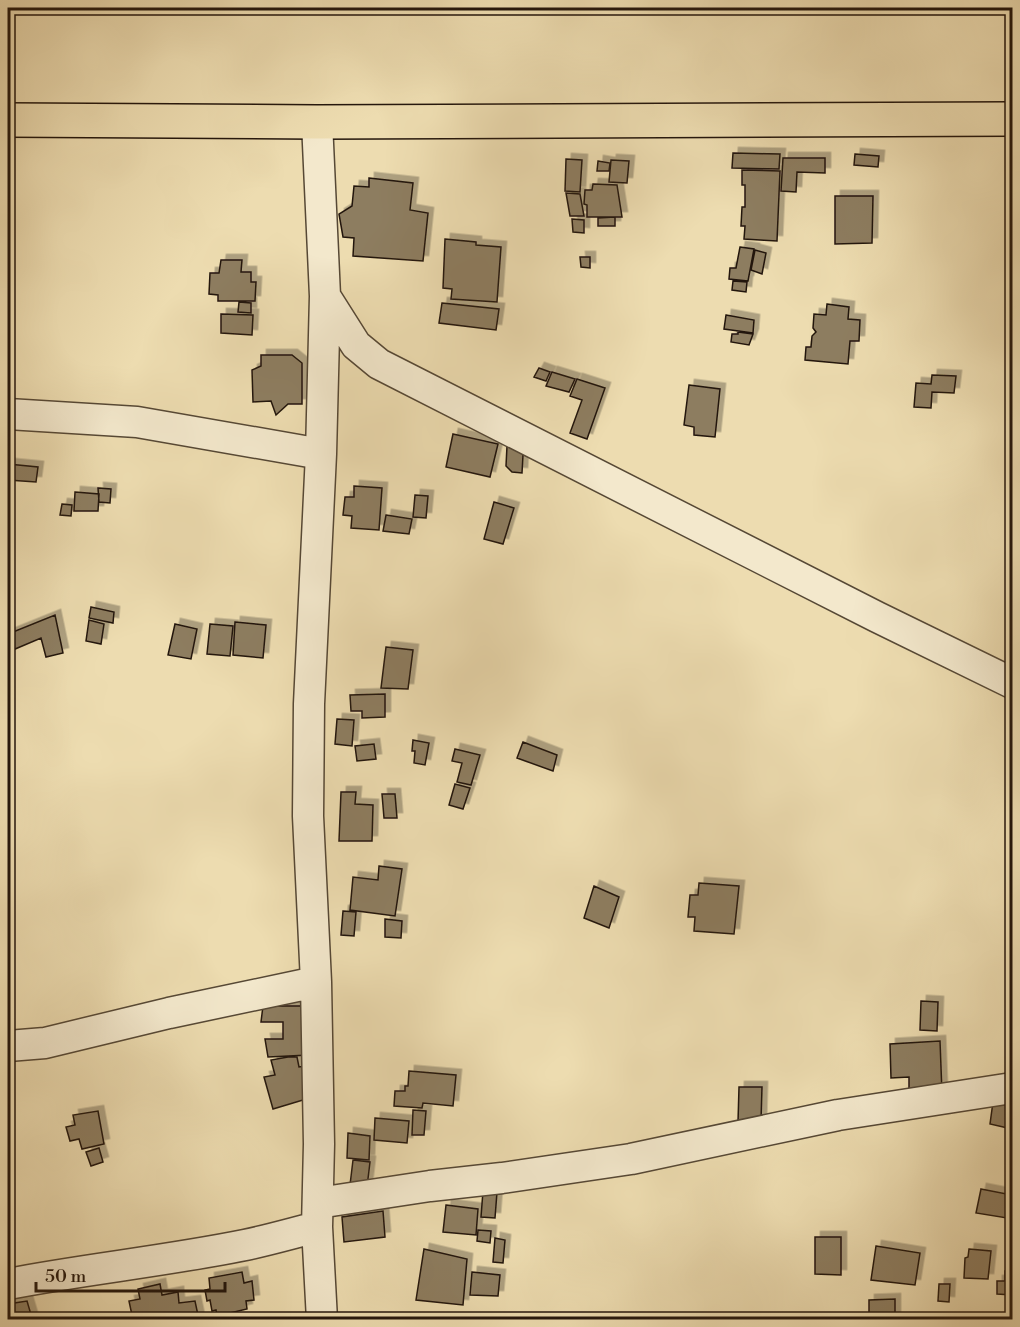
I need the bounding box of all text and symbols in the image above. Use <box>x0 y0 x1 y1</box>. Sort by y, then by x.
scale bar <box>36 1255 225 1293</box>
text: 50 m <box>45 1265 87 1288</box>

